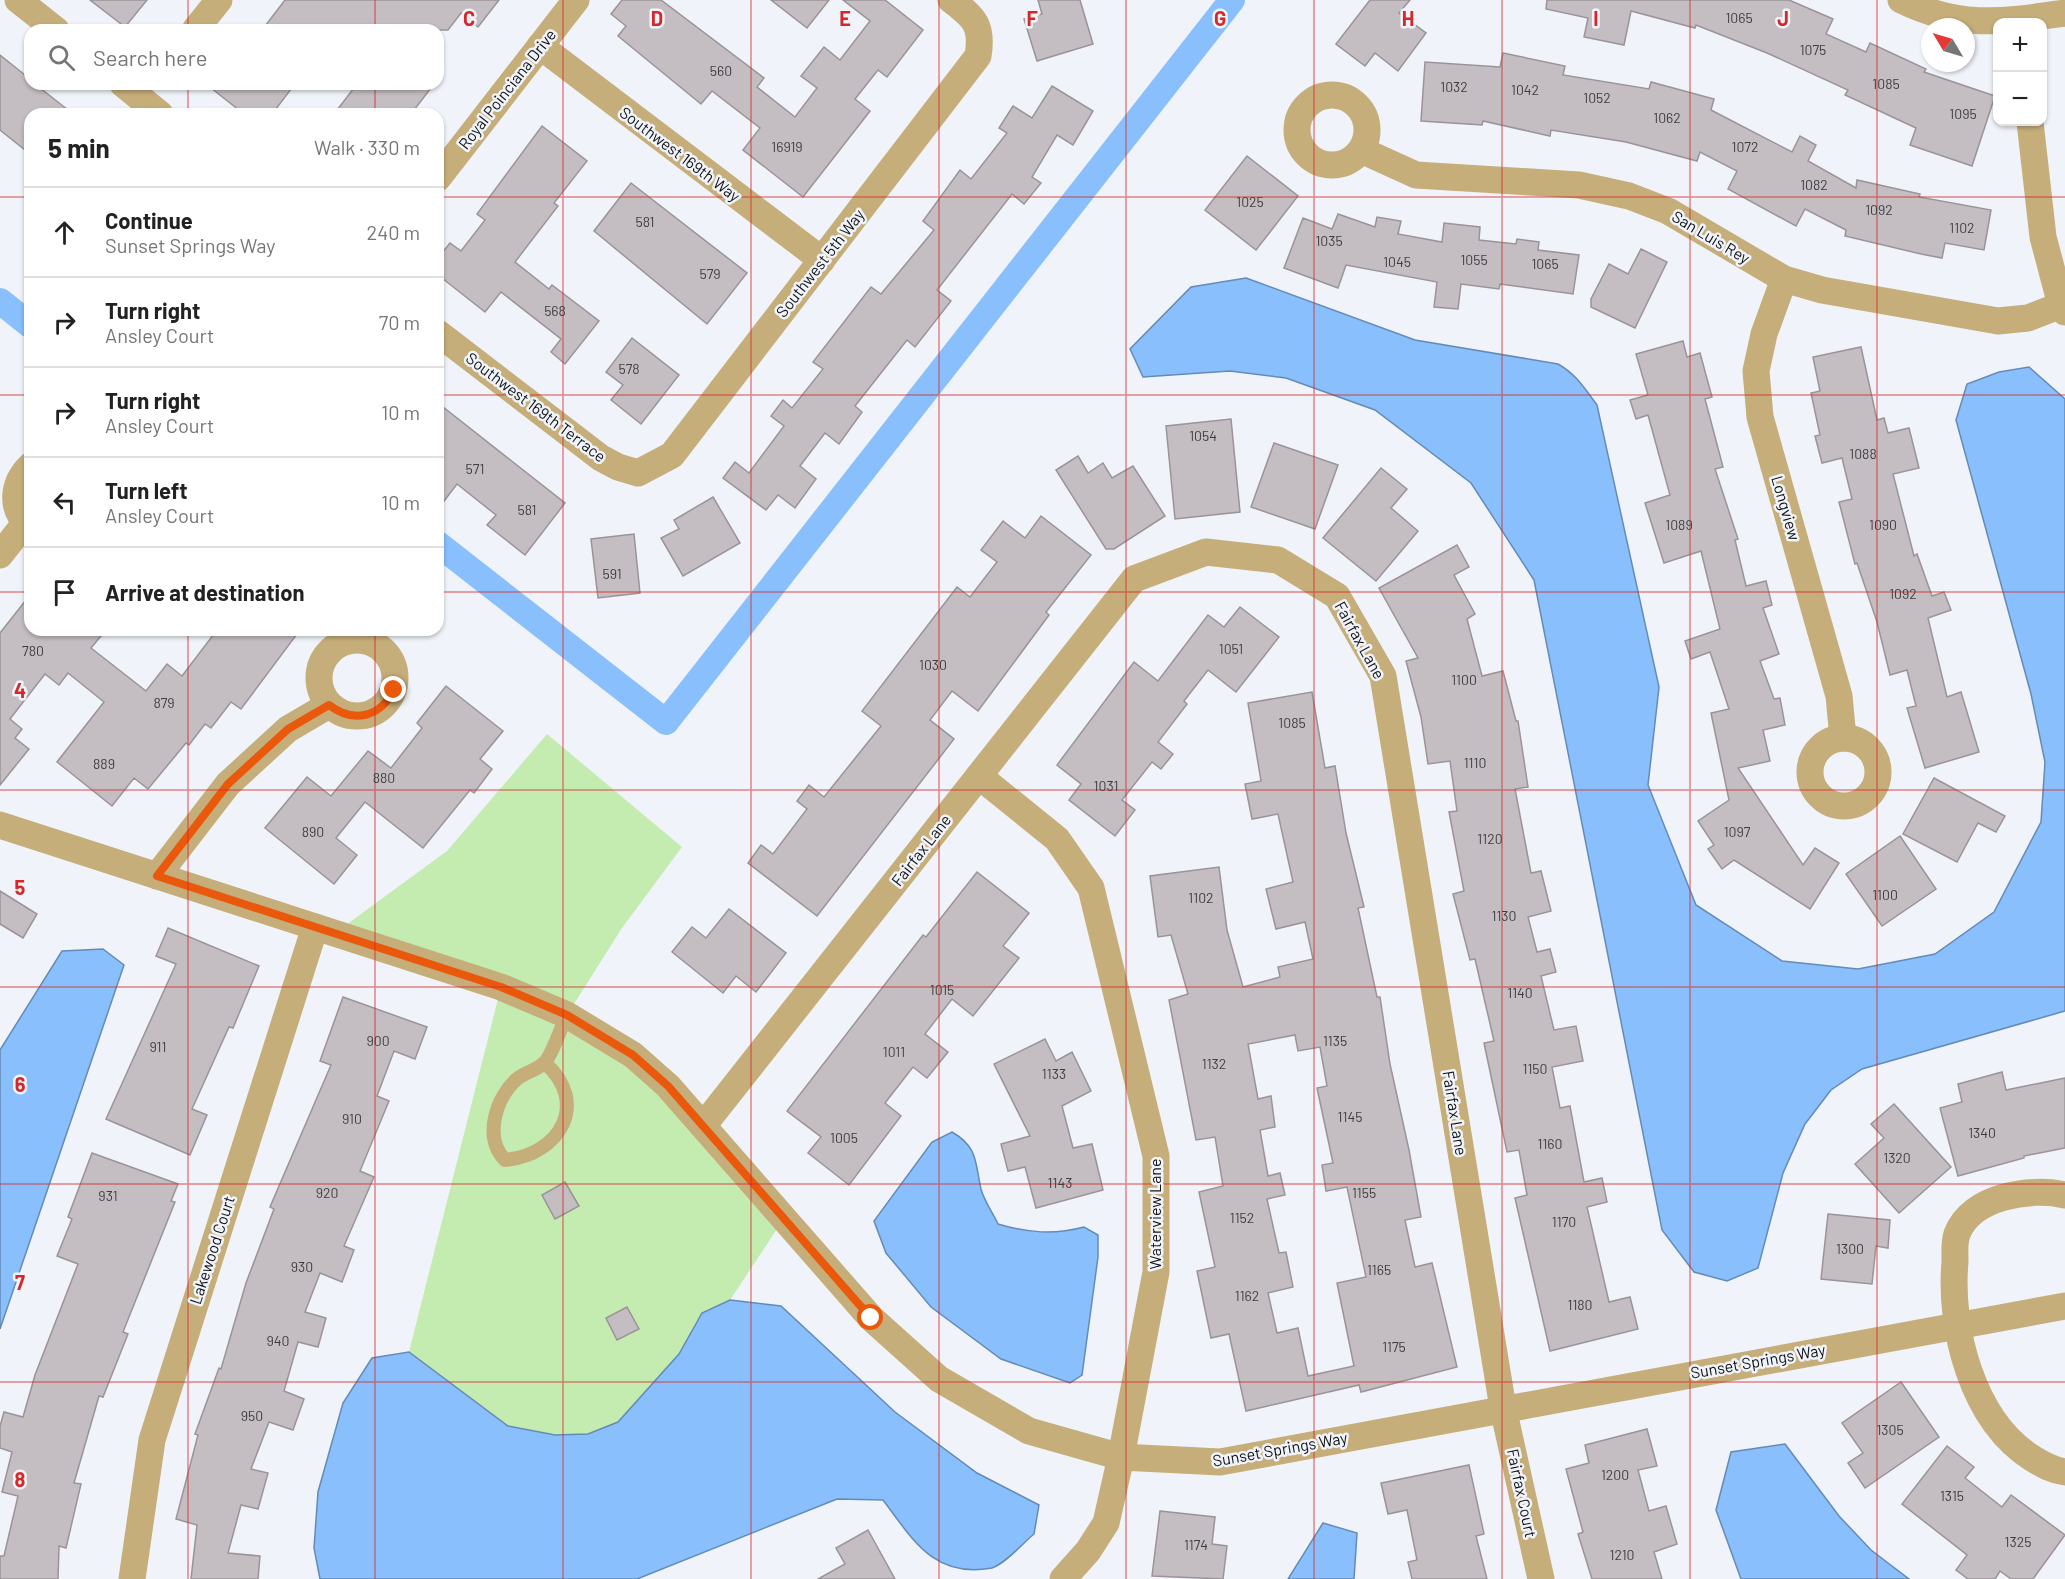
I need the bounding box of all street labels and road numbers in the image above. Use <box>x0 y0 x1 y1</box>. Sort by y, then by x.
street label: Royal Poinciana Drive <box>454 25 559 153</box>
street label: Southwest 169th Way <box>616 102 745 205</box>
street label: Southwest 5th Way <box>772 204 868 321</box>
street label: San Luis Rey <box>1669 206 1754 268</box>
street label: Southwest 169th Terrace <box>463 348 610 465</box>
street label: Longview <box>1768 473 1805 543</box>
street label: Fairfax Lane <box>1331 598 1389 682</box>
street label: Fairfax Lane <box>887 810 954 889</box>
street label: Fairfax Lane <box>1439 1069 1472 1157</box>
street label: Waterview Lane <box>1145 1159 1164 1269</box>
street label: Lakewood Court <box>185 1193 238 1306</box>
street label: Sunset Springs Way <box>1689 1339 1827 1382</box>
street label: Sunset Springs Way <box>1211 1427 1349 1470</box>
street label: Fairfax Court <box>1504 1447 1541 1539</box>

